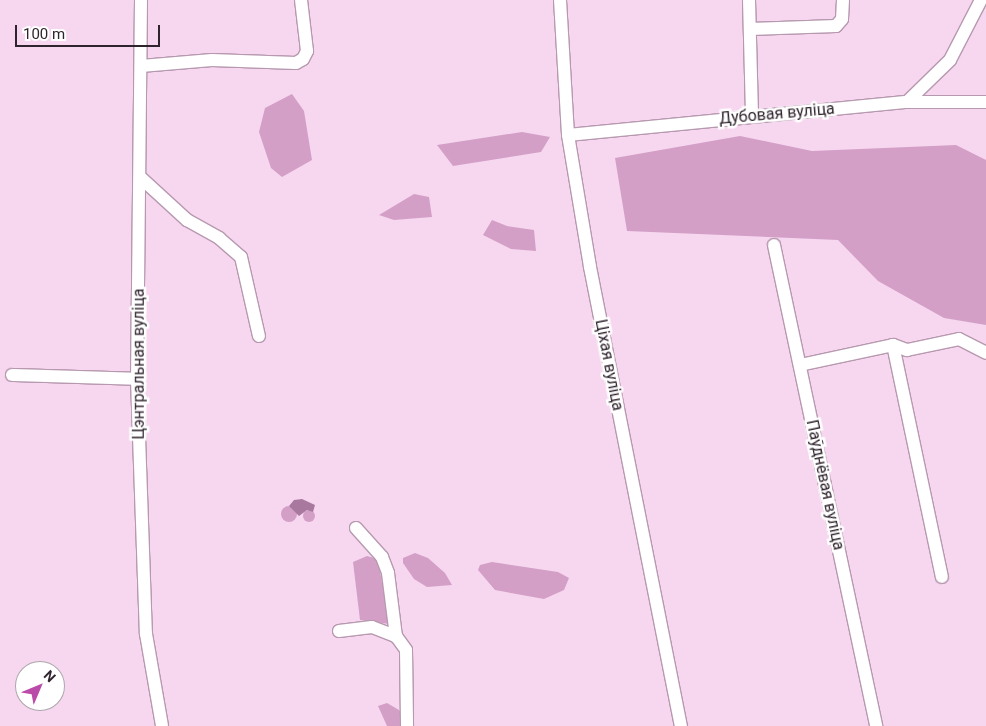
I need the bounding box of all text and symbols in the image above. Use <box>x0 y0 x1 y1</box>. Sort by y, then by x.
scale bar <box>18 15 162 47</box>
text: 100 m <box>23 25 65 43</box>
street label: Дубовая вуліца <box>718 99 836 129</box>
street label: Цэнтральная вуліца <box>129 288 149 440</box>
street label: Ціхая вуліца <box>591 318 627 412</box>
street label: Паўднёвая вуліца <box>802 418 848 552</box>
north arrow <box>15 661 65 711</box>
text: N <box>41 667 59 685</box>

